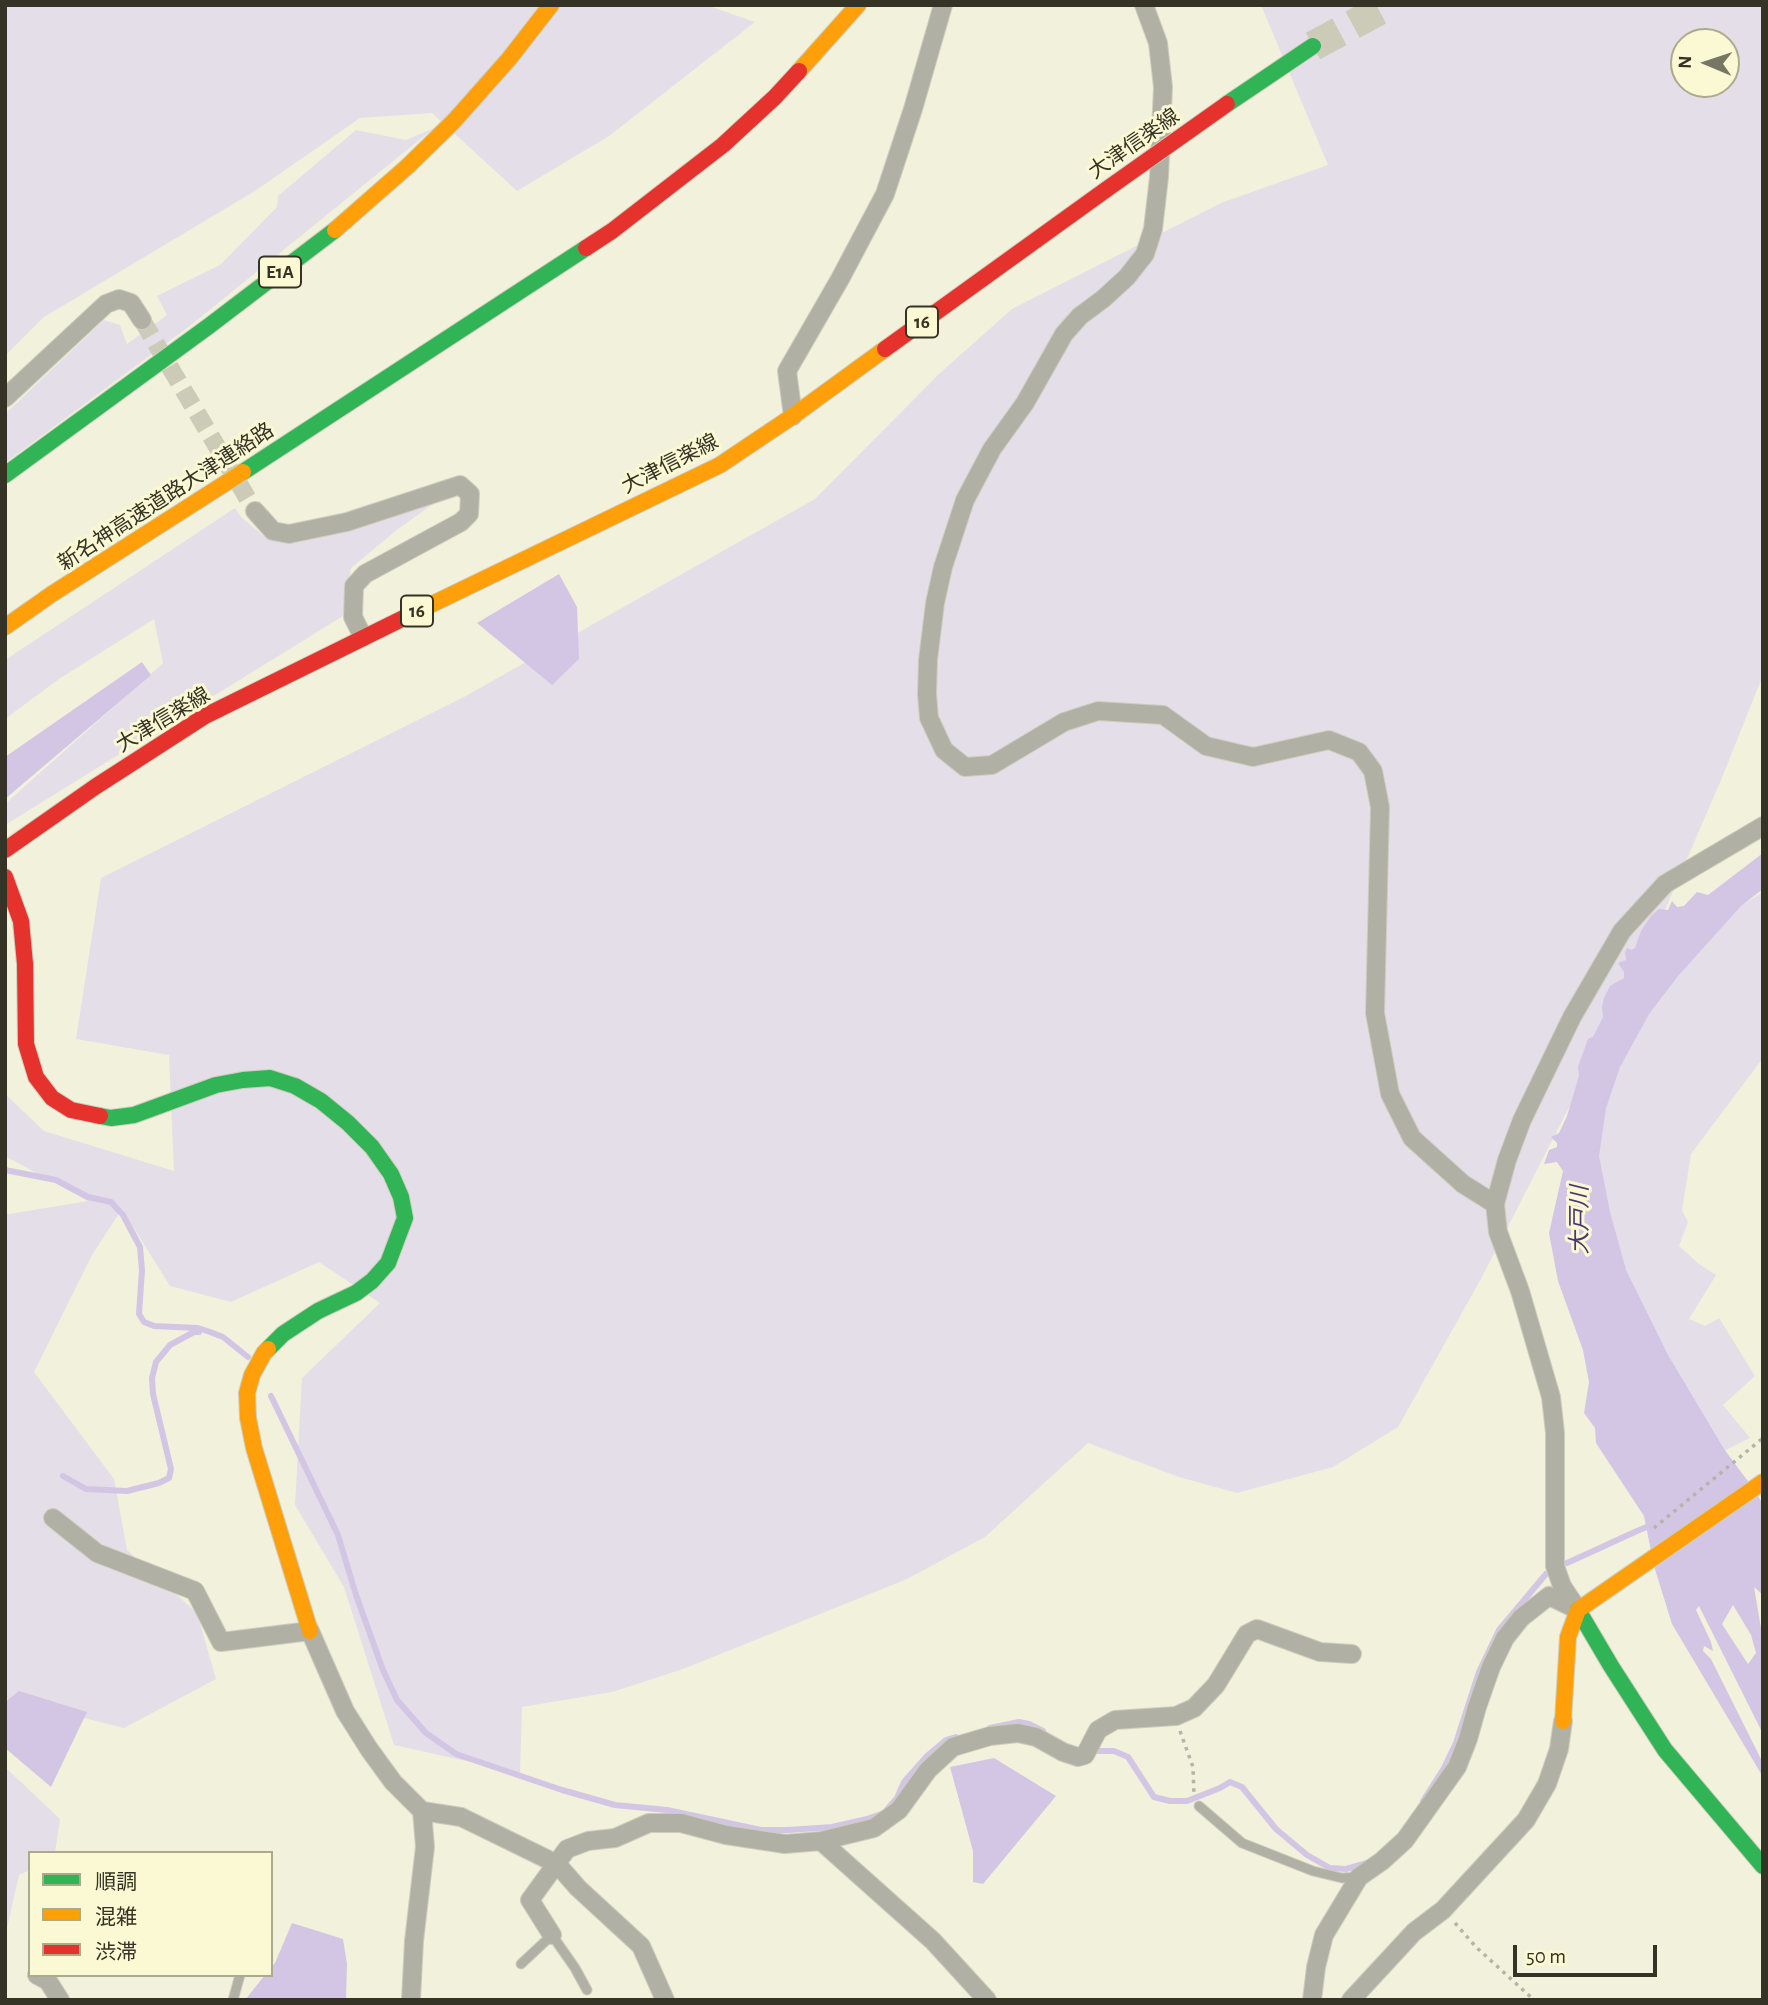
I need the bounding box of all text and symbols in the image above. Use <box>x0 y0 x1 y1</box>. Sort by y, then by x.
north arrow <box>1670 28 1740 98</box>
text: N <box>1676 55 1695 69</box>
street label: 大津信楽線 <box>1084 104 1184 184</box>
road number: E1A <box>259 256 301 288</box>
road number: 16 <box>906 306 938 338</box>
street label: 新名神高速道路大津連絡路 <box>53 418 279 576</box>
street label: 大津信楽線 <box>618 429 722 499</box>
road number: 16 <box>401 596 433 626</box>
street label: 大津信楽線 <box>112 682 214 758</box>
water label: 大戸川 <box>1566 1186 1594 1254</box>
legend <box>28 1851 273 1977</box>
text: 順調 <box>95 1872 137 1893</box>
text: 混雑 <box>95 1907 137 1928</box>
scale bar <box>1516 1932 1660 1976</box>
text: 渋滞 <box>95 1942 137 1963</box>
text: 50 m <box>1526 1946 1566 1967</box>

